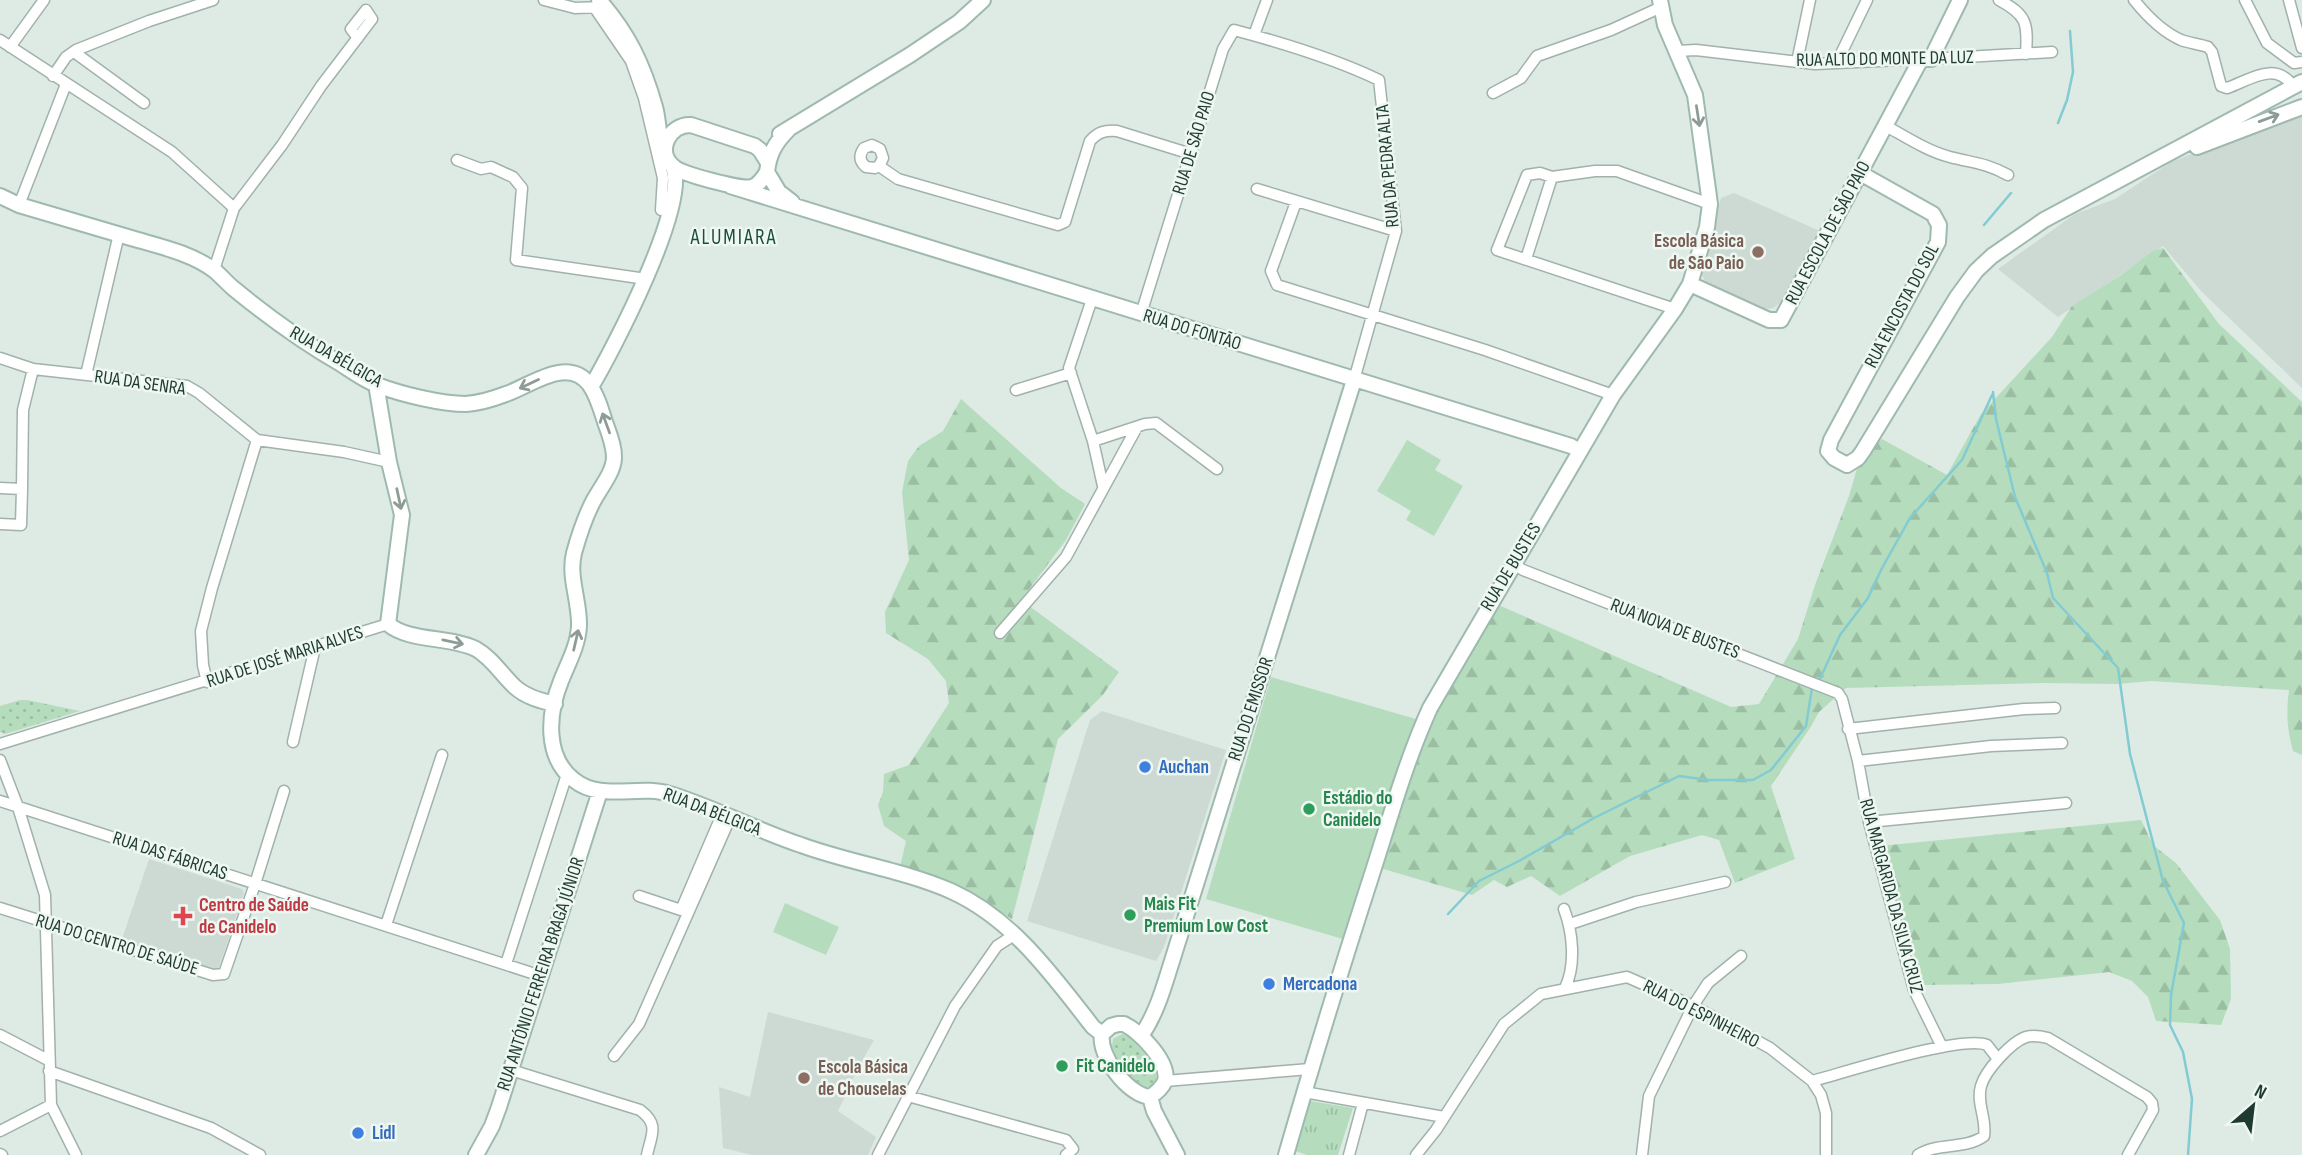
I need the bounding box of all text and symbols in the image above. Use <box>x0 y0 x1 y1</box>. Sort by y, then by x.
street label: RUA ALTO DO MONTE DA LUZ <box>1796 46 1974 72</box>
street label: RUA DE SÃO PAIO <box>1167 89 1221 197</box>
street label: RUA DA PEDRA ALTA <box>1371 103 1405 228</box>
one-way arrow <box>1692 104 1705 127</box>
one-way arrow <box>2257 111 2279 124</box>
street label: RUA ESCOLA DE SÃO PAIO <box>1780 157 1876 309</box>
district label: ALUMIARA <box>689 225 778 250</box>
place label: Escola Básica de São Paio <box>1654 230 1744 275</box>
street label: RUA ENCOSTA DO SOL <box>1860 240 1944 372</box>
marker: Escola Básica de São Paio <box>1750 244 1766 260</box>
street label: RUA DO FONTÃO <box>1140 304 1244 356</box>
street label: RUA DA BÉLGICA <box>286 321 387 393</box>
street label: RUA DA SENRA <box>93 365 188 401</box>
one-way arrow <box>519 377 540 391</box>
one-way arrow <box>599 413 611 435</box>
one-way arrow <box>393 487 407 510</box>
street label: RUA DE BUSTES <box>1476 519 1546 615</box>
street label: RUA NOVA DE BUSTES <box>1607 594 1743 664</box>
street label: RUA DE JOSÉ MARIA ALVES <box>204 621 366 693</box>
one-way arrow <box>570 629 583 651</box>
one-way arrow <box>441 636 464 650</box>
street label: RUA DO EMISSOR <box>1223 654 1279 764</box>
place label: Auchan <box>1158 756 1209 779</box>
marker: Auchan <box>1137 759 1153 775</box>
street label: RUA DA BÉLGICA <box>660 783 765 842</box>
place label: Estádio do Canidelo <box>1323 787 1393 832</box>
street label: RUA MARGARIDA DA SILVA CRUZ <box>1854 796 1928 996</box>
marker: Estádio do Canidelo <box>1301 801 1317 817</box>
street label: RUA DAS FÁBRICAS <box>110 827 230 885</box>
street label: RUA ANTÓNIO FERREIRA BRAGA JÚNIOR <box>492 854 590 1094</box>
place label: Mais Fit Premium Low Cost <box>1144 893 1268 938</box>
place label: Centro de Saúde de Canidelo <box>199 894 309 939</box>
marker: Centro de Saúde de Canidelo <box>173 906 193 926</box>
marker: Mais Fit Premium Low Cost <box>1122 907 1138 923</box>
street label: RUA DO CENTRO DE SAÚDE <box>33 909 201 981</box>
place label: Mercadona <box>1283 973 1357 996</box>
street label: RUA DO ESPINHEIRO <box>1639 975 1763 1053</box>
marker: Mercadona <box>1261 976 1277 992</box>
place label: Fit Canidelo <box>1076 1055 1155 1078</box>
place label: Escola Básica de Chouselas <box>818 1056 908 1101</box>
marker: Fit Canidelo <box>1054 1058 1070 1074</box>
marker: Escola Básica de Chouselas <box>796 1070 812 1086</box>
north arrow <box>2218 1071 2288 1141</box>
text: N <box>2250 1080 2270 1105</box>
place label: Lidl <box>372 1122 395 1145</box>
marker: Lidl <box>350 1125 366 1141</box>

